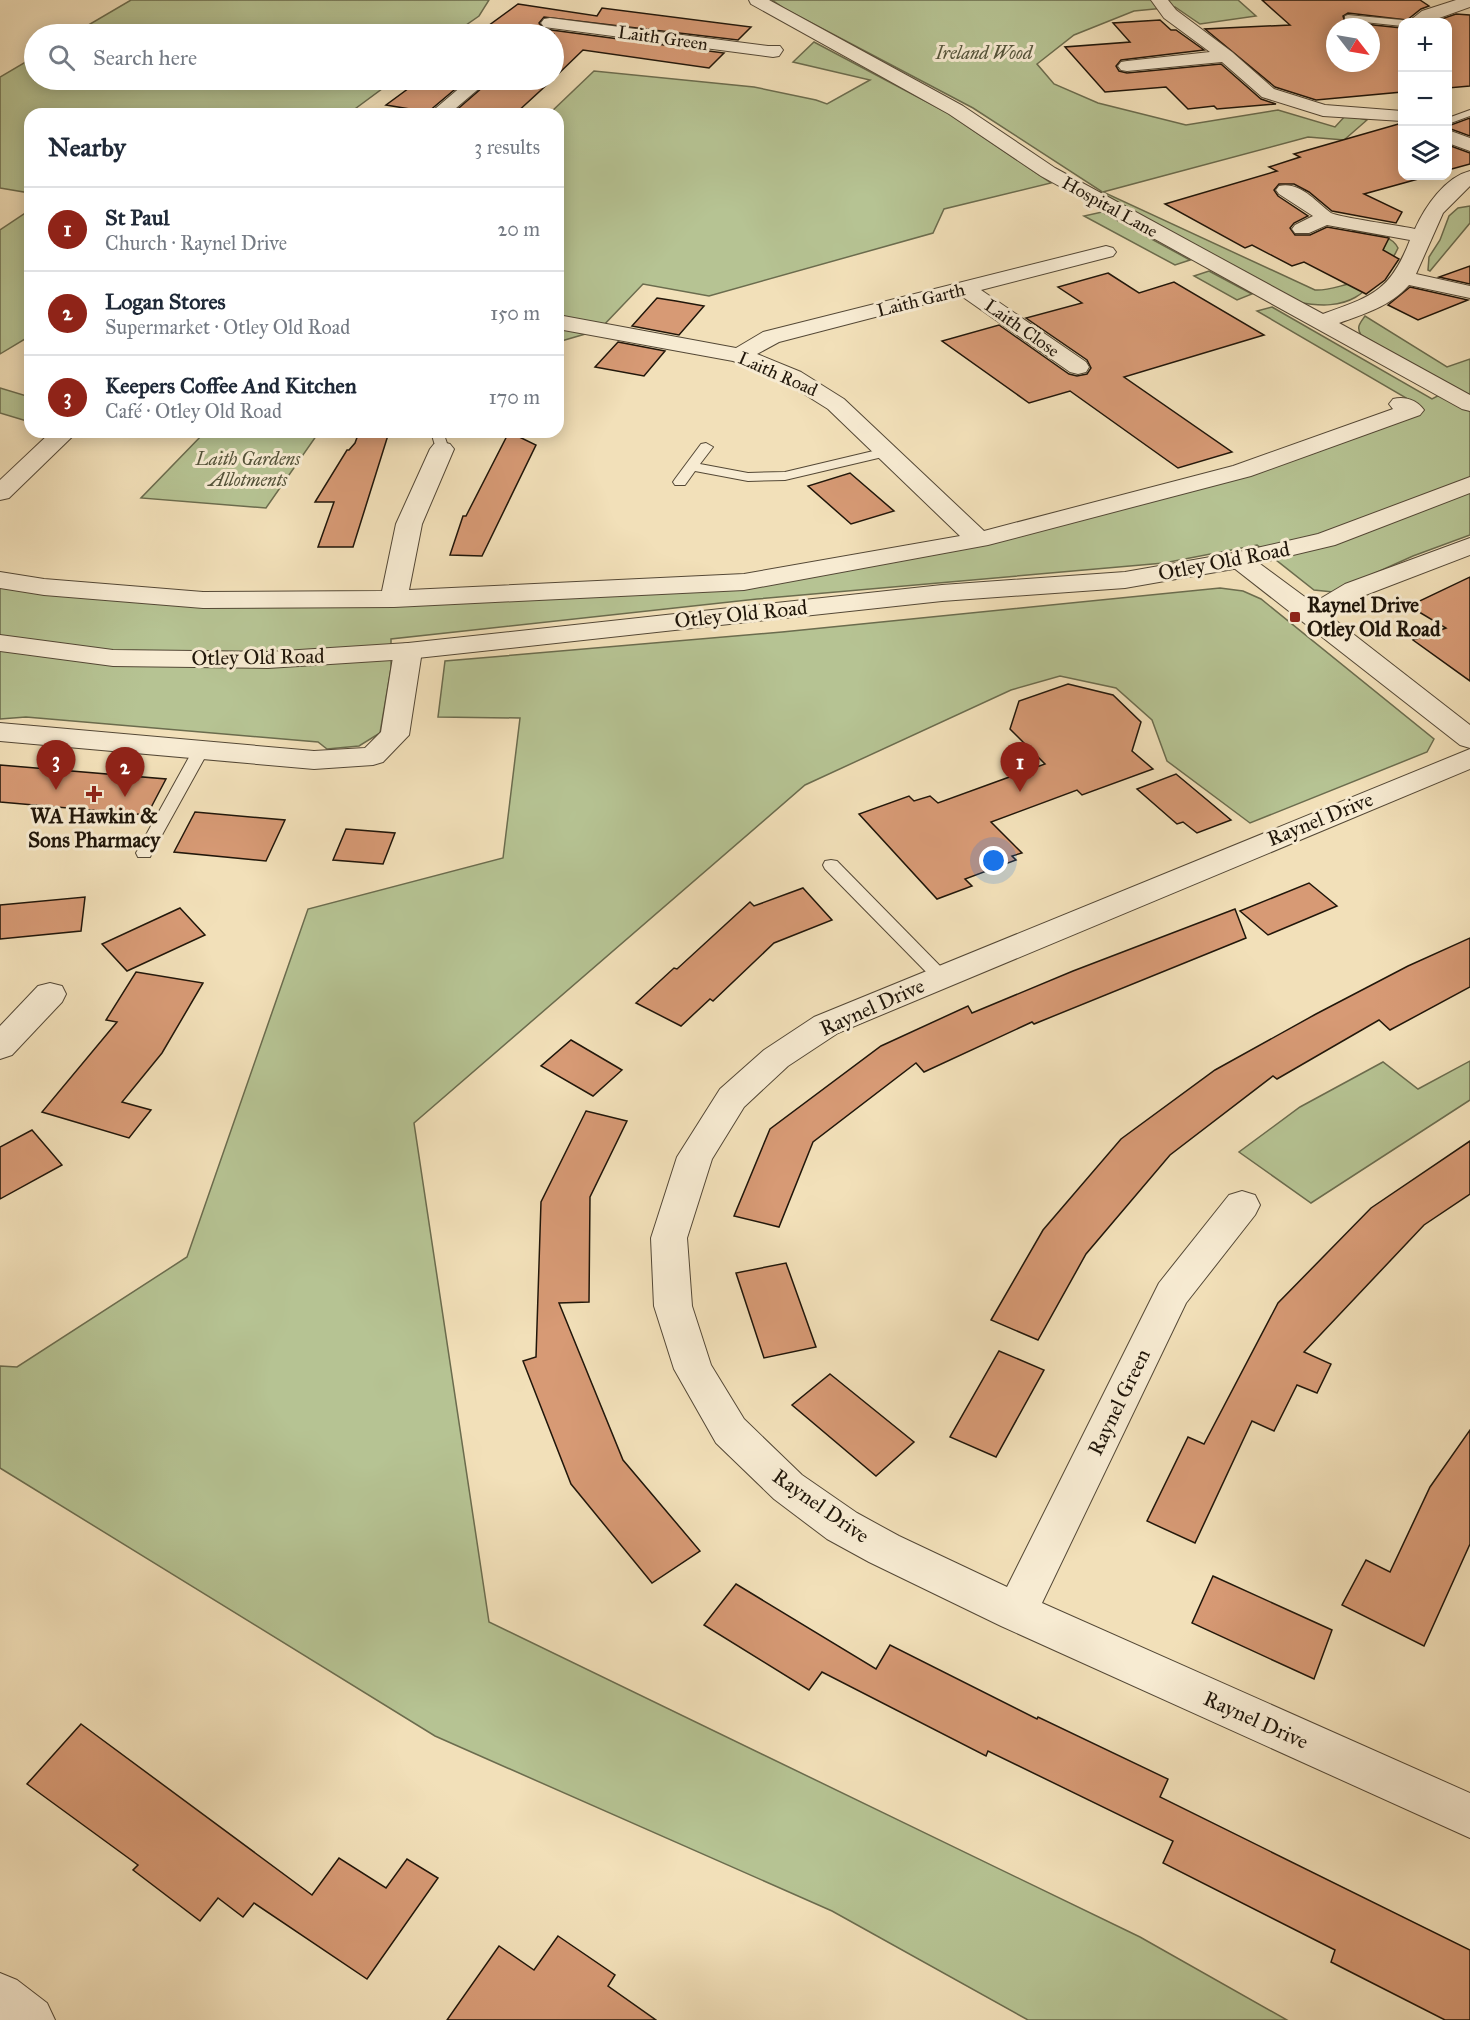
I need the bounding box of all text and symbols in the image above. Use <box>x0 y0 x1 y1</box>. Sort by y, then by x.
north arrow <box>1326 18 1380 72</box>
map controls <box>1398 18 1452 180</box>
button: + <box>1398 18 1452 72</box>
street label: Laith Green <box>617 21 710 55</box>
search box <box>24 24 564 90</box>
icon: search <box>45 41 78 74</box>
park label: Ireland Wood <box>935 42 1034 64</box>
text: Search here <box>93 44 197 71</box>
button: − <box>1398 72 1452 126</box>
button: layers <box>1398 126 1452 180</box>
text: Nearby <box>48 131 126 163</box>
text: 3 results <box>474 135 540 159</box>
street label: Hospital Lane <box>1058 172 1162 242</box>
text: St Paul <box>105 204 169 231</box>
text: 1 <box>64 217 71 241</box>
text: 20 m <box>497 217 540 241</box>
text: Church · Raynel Drive <box>105 231 287 255</box>
street label: Laith Garth <box>875 278 967 322</box>
text: Logan Stores <box>105 288 226 315</box>
street label: Laith Close <box>980 294 1064 362</box>
text: 2 <box>63 301 72 325</box>
text: 150 m <box>490 301 540 325</box>
text: Supermarket · Otley Old Road <box>105 315 350 339</box>
street label: Laith Road <box>735 347 821 401</box>
text: Keepers Coffee And Kitchen <box>105 372 357 399</box>
text: 3 <box>64 385 72 409</box>
text: 170 m <box>489 385 540 409</box>
text: Café · Otley Old Road <box>105 399 282 423</box>
park label: Laith Gardens Allotments <box>195 448 301 491</box>
street label: Otley Old Road <box>1156 535 1292 586</box>
place label: Raynel Drive Otley Old Road <box>1307 592 1441 642</box>
street label: Otley Old Road <box>673 594 809 634</box>
marker: Raynel Drive Otley Old Road <box>1288 610 1302 624</box>
street label: Otley Old Road <box>191 643 325 671</box>
pin: 3 <box>36 740 76 790</box>
pin: 1 <box>1000 742 1040 792</box>
pin: 2 <box>106 748 144 797</box>
street label: Raynel Drive <box>1263 786 1377 852</box>
marker: WA Hawkin & Sons Pharmacy <box>87 787 101 801</box>
place label: WA Hawkin & Sons Pharmacy <box>28 803 161 853</box>
your location <box>979 846 1008 875</box>
street label: Raynel Drive <box>816 972 929 1042</box>
street label: Raynel Green <box>1082 1344 1156 1460</box>
street label: Raynel Drive <box>768 1463 875 1549</box>
street label: Raynel Drive <box>1200 1685 1313 1755</box>

